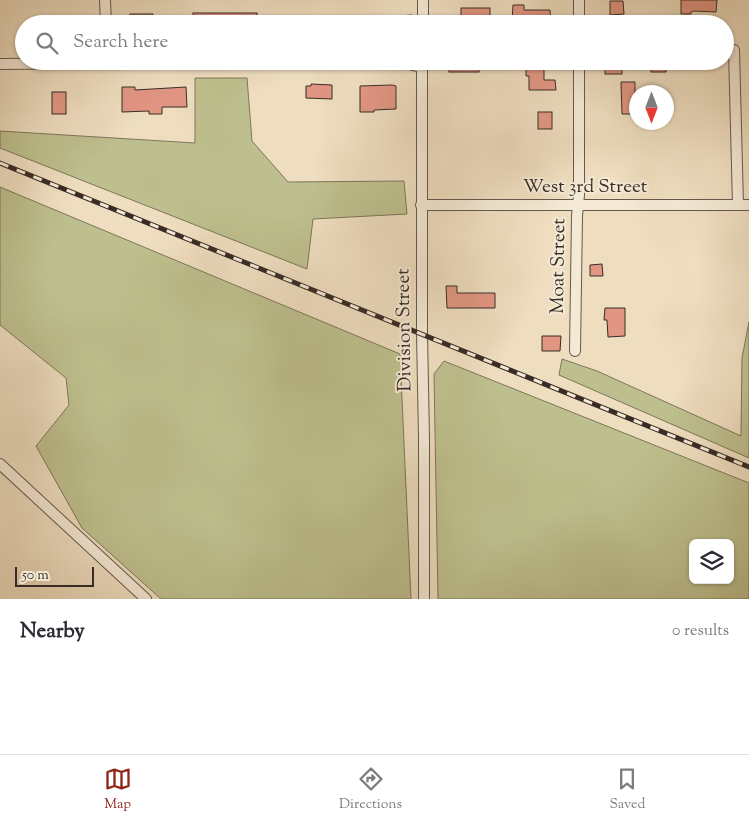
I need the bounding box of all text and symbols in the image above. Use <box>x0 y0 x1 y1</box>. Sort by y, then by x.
search box <box>15 15 734 70</box>
icon: search <box>33 29 61 57</box>
text: Search here <box>73 29 168 56</box>
north arrow <box>629 85 674 130</box>
street label: West 3rd Street <box>523 174 648 201</box>
street label: Moat Street <box>545 217 573 314</box>
street label: Division Street <box>390 268 420 392</box>
map controls <box>689 539 734 584</box>
button: layers <box>689 539 734 584</box>
scale bar <box>15 564 94 587</box>
text: 50 m <box>22 566 49 586</box>
text: Nearby <box>20 617 85 647</box>
text: 0 results <box>672 620 729 643</box>
tab: Map <box>104 765 132 815</box>
tab: Directions <box>339 765 402 815</box>
tab: Saved <box>609 765 645 815</box>

